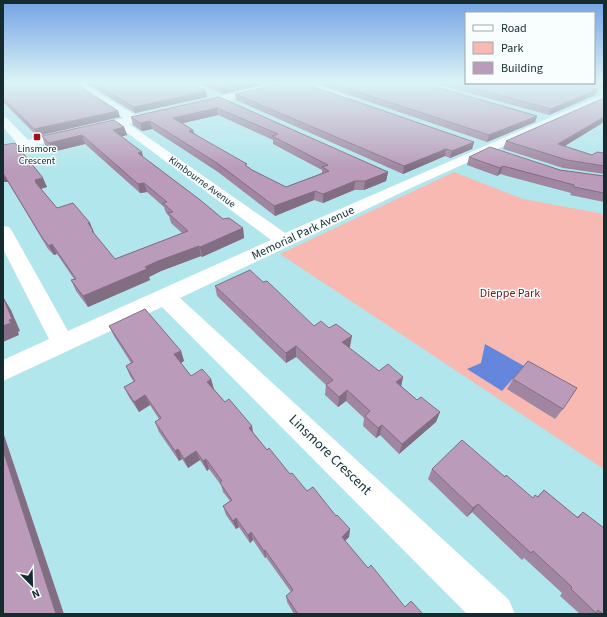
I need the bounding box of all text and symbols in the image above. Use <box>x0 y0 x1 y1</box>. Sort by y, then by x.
legend <box>465 12 595 84</box>
text: Road <box>501 20 527 37</box>
text: Park <box>501 40 523 57</box>
text: Building <box>501 60 543 77</box>
marker: Linsmore Crescent <box>32 132 42 142</box>
place label: Linsmore Crescent <box>17 142 57 168</box>
street label: Kimbourne Avenue <box>166 153 238 211</box>
street label: Memorial Park Avenue <box>249 202 357 264</box>
park label: Dieppe Park <box>480 285 540 302</box>
street label: Linsmore Crescent <box>284 410 376 500</box>
north arrow <box>12 565 52 605</box>
text: N <box>29 585 42 602</box>

